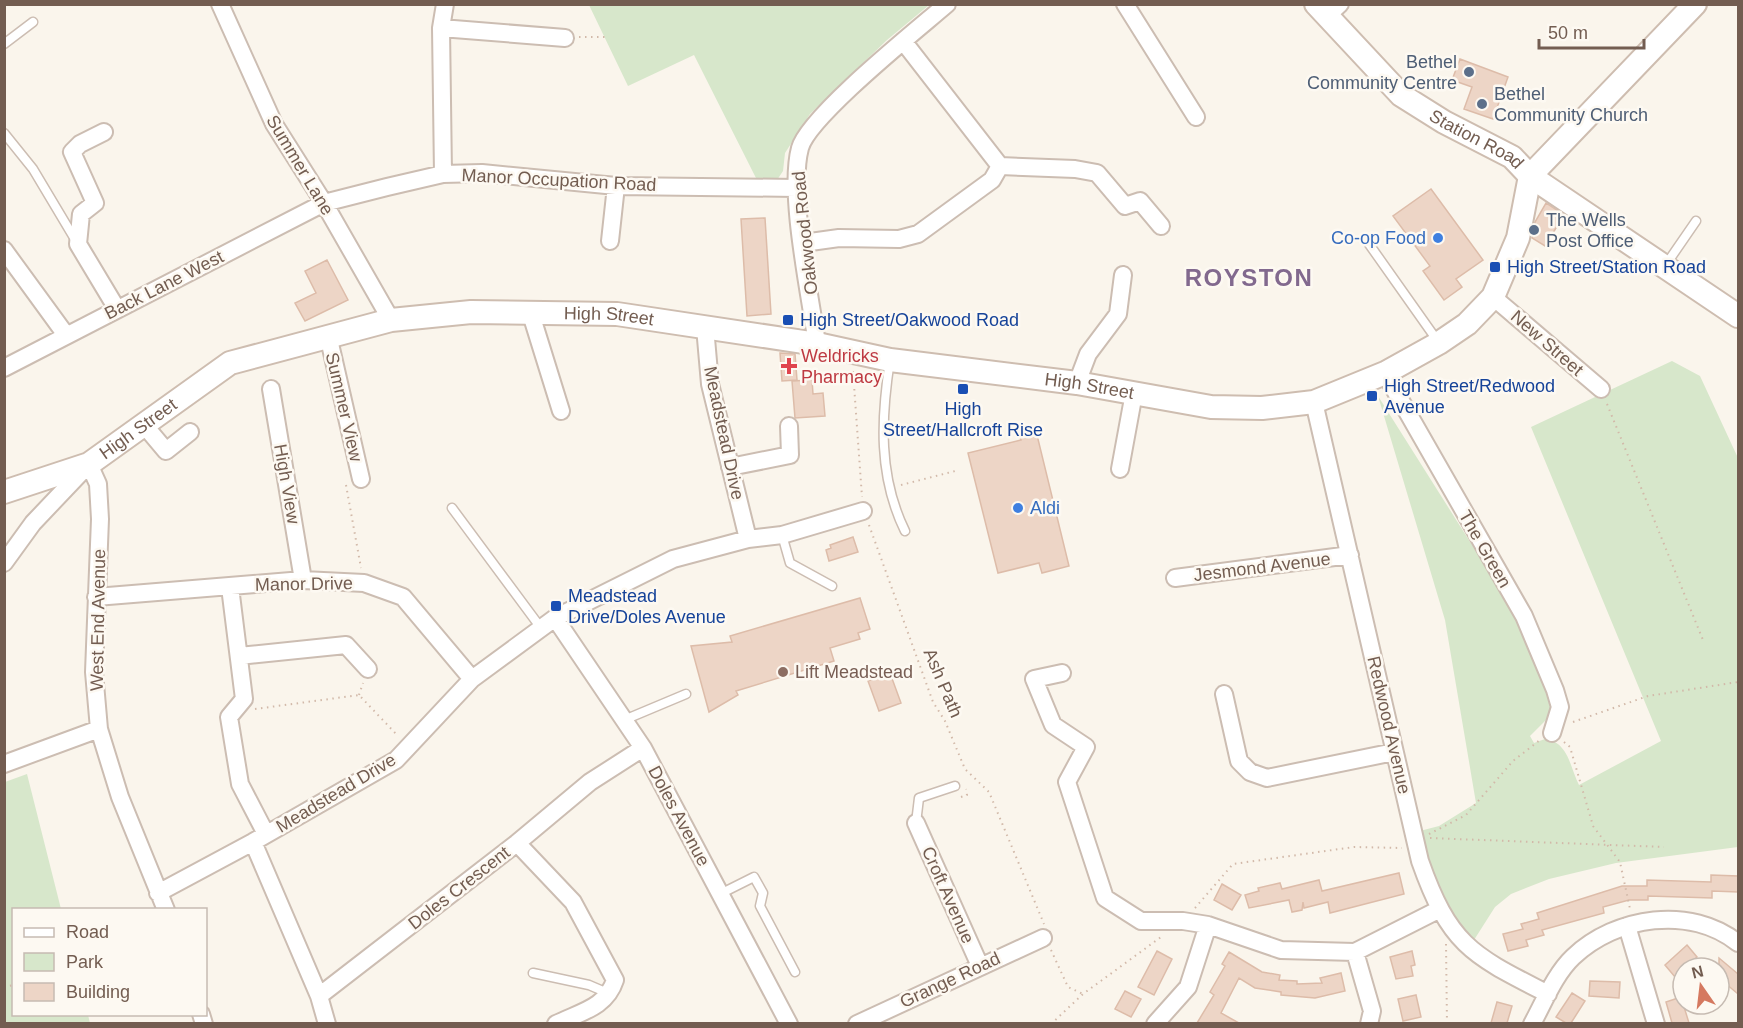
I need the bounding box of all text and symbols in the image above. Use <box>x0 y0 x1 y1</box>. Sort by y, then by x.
scale bar <box>1539 12 1644 50</box>
text: 50 m <box>1548 23 1588 43</box>
place label: Bethel Community Centre <box>1307 52 1457 93</box>
marker: Bethel Community Centre <box>1462 65 1476 79</box>
place label: Bethel Community Church <box>1494 84 1648 125</box>
marker: Bethel Community Church <box>1475 97 1489 111</box>
street label: Station Road <box>1426 105 1528 173</box>
street label: Summer Lane <box>262 111 338 219</box>
street label: Manor Occupation Road <box>461 165 657 195</box>
street label: Oakwood Road <box>789 170 821 296</box>
place label: The Wells Post Office <box>1546 210 1634 251</box>
marker: The Wells Post Office <box>1527 223 1541 237</box>
place label: Co-op Food <box>1331 228 1426 248</box>
marker: Co-op Food <box>1431 231 1445 245</box>
street label: Back Lane West <box>101 246 227 324</box>
place label: High Street/Station Road <box>1507 257 1706 277</box>
marker: High Street/Station Road <box>1488 260 1502 274</box>
district label: ROYSTON <box>1185 264 1313 291</box>
street label: High Street <box>564 303 655 329</box>
street label: New Street <box>1507 306 1587 380</box>
place label: High Street/Oakwood Road <box>800 310 1019 330</box>
marker: High Street/Oakwood Road <box>781 313 795 327</box>
place label: Weldricks Pharmacy <box>801 346 882 387</box>
street label: Summer View <box>322 350 367 465</box>
marker: Weldricks Pharmacy <box>782 359 796 373</box>
street label: Meadstead Drive <box>700 364 748 502</box>
street label: High Street <box>1044 369 1136 403</box>
place label: High Street/Redwood Avenue <box>1384 376 1555 417</box>
marker: High Street/Hallcroft Rise <box>956 382 970 396</box>
marker: High Street/Redwood Avenue <box>1365 389 1379 403</box>
street label: High Street <box>96 394 181 463</box>
place label: High Street/Hallcroft Rise <box>883 399 1043 440</box>
street label: High View <box>270 443 304 526</box>
place label: Aldi <box>1030 498 1060 518</box>
marker: Aldi <box>1011 501 1025 515</box>
street label: The Green <box>1455 507 1515 591</box>
street label: West End Avenue <box>87 549 109 691</box>
street label: Jesmond Avenue <box>1192 549 1332 585</box>
street label: Manor Drive <box>255 573 353 595</box>
place label: Meadstead Drive/Doles Avenue <box>568 586 726 627</box>
marker: Meadstead Drive/Doles Avenue <box>549 599 563 613</box>
street label: Ash Path <box>920 645 966 721</box>
street label: Redwood Avenue <box>1363 654 1415 796</box>
place label: Lift Meadstead <box>795 662 913 682</box>
marker: Lift Meadstead <box>776 665 790 679</box>
street label: Meadstead Drive <box>273 749 399 837</box>
street label: Doles Avenue <box>644 762 714 870</box>
street label: Doles Crescent <box>404 842 514 934</box>
street label: Croft Avenue <box>918 844 978 946</box>
legend <box>12 908 207 1016</box>
text: Road <box>66 922 109 942</box>
street label: Grange Road <box>897 948 1003 1012</box>
text: Park <box>66 952 104 972</box>
north arrow <box>1671 956 1731 1016</box>
text: N <box>1690 962 1705 982</box>
text: Building <box>66 982 130 1002</box>

